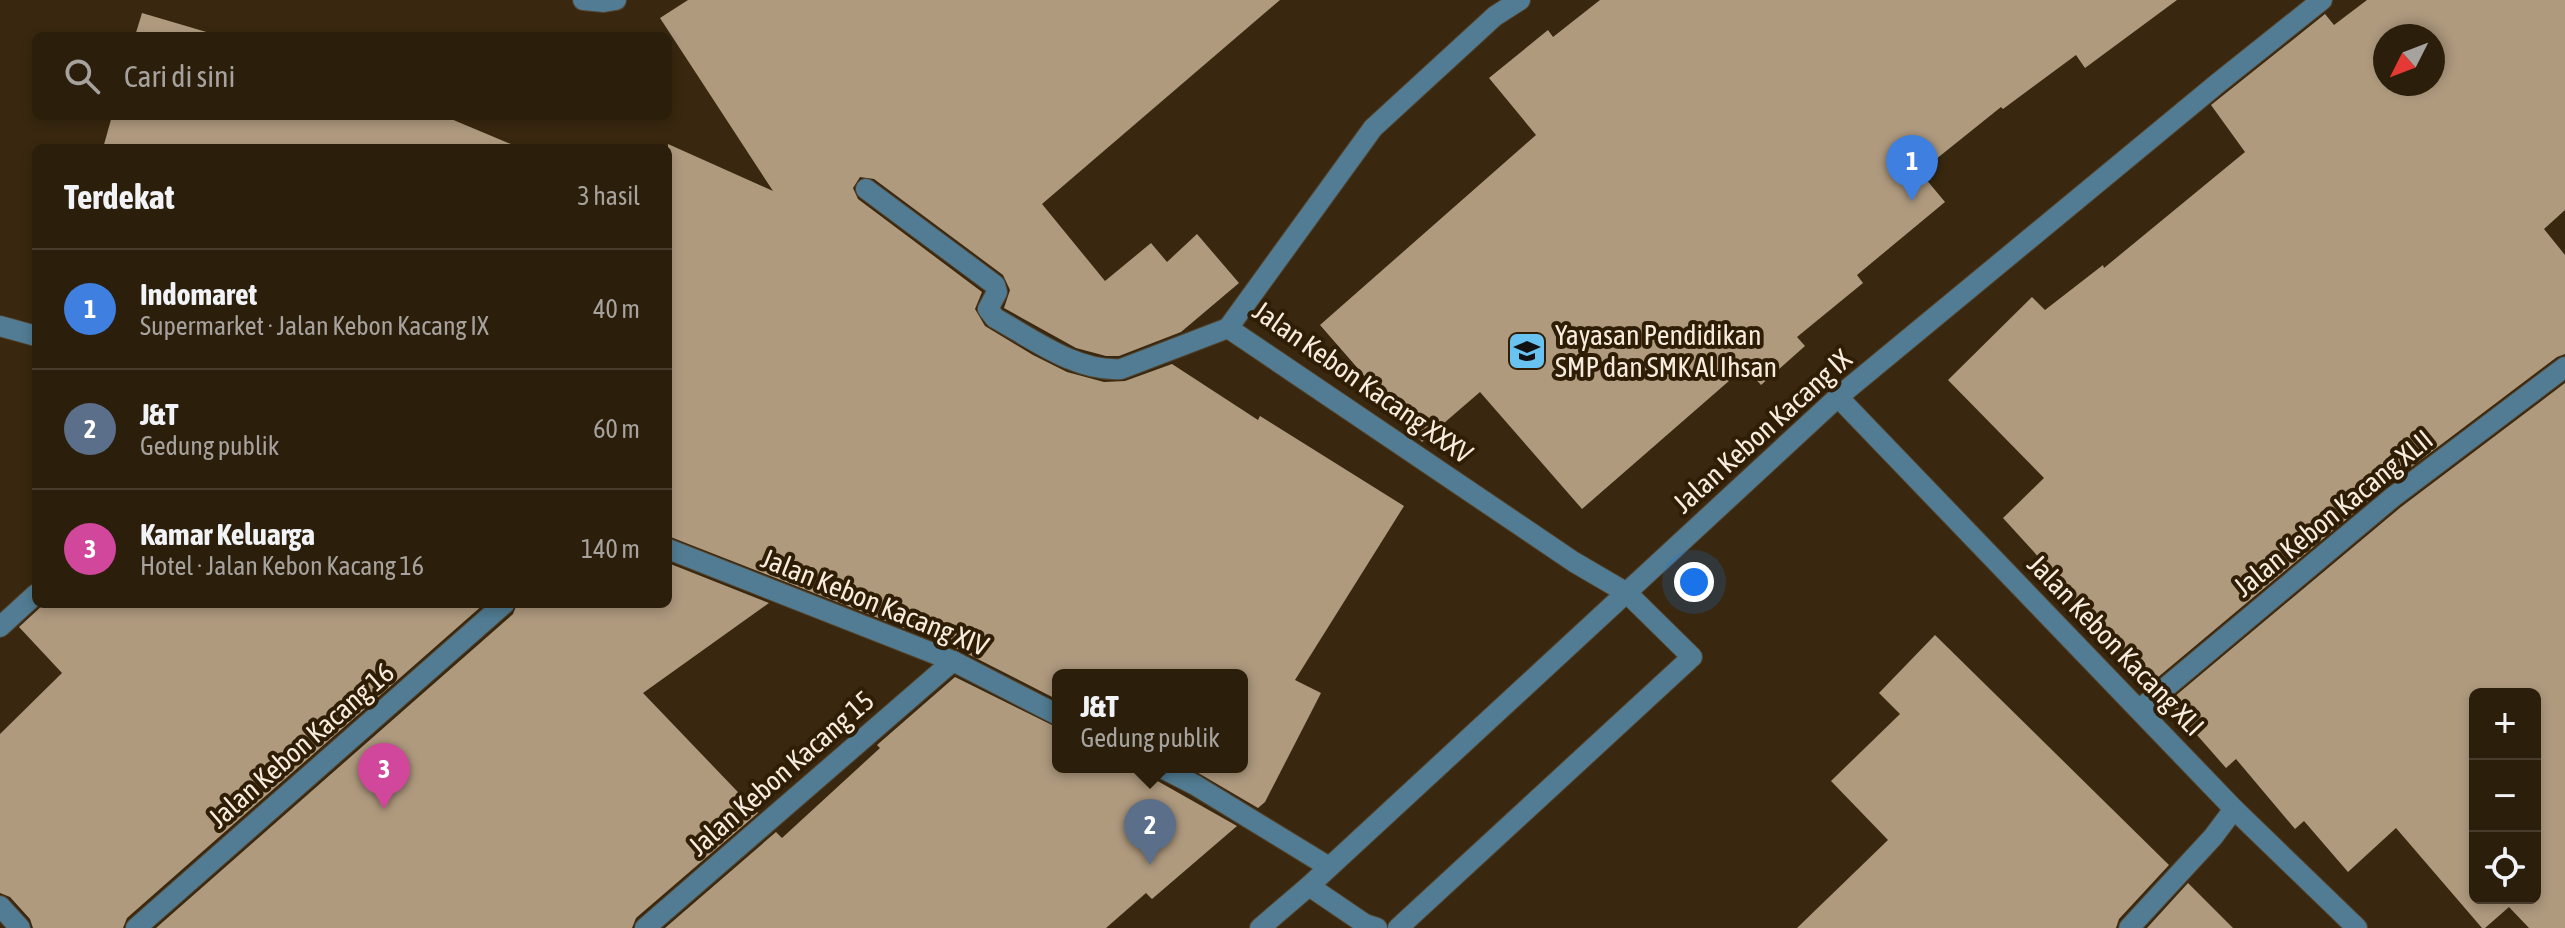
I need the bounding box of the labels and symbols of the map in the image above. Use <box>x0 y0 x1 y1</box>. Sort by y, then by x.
north arrow <box>2373 24 2445 96</box>
pin: 1 <box>1886 135 1938 201</box>
street label: Jalan Kebon Kacang XXXV <box>1247 294 1479 470</box>
place label: Yayasan Pendidikan SMP dan SMK Al Ihsan <box>1555 319 1777 383</box>
school or university icon: Yayasan Pendidikan SMP dan SMK Al Ihsan <box>1506 330 1548 372</box>
street label: Jalan Kebon Kacang IX <box>1666 342 1858 519</box>
street label: Jalan Kebon Kacang XLII <box>2227 423 2439 603</box>
street label: Jalan Kebon Kacang XIV <box>757 542 993 662</box>
street label: Jalan Kebon Kacang XLI <box>2021 548 2211 742</box>
your location <box>1674 562 1714 602</box>
street label: Jalan Kebon Kacang 16 <box>202 656 400 834</box>
street label: Jalan Kebon Kacang 15 <box>682 684 880 862</box>
pin: 3 <box>358 743 410 809</box>
pin: 2 <box>1124 799 1176 865</box>

